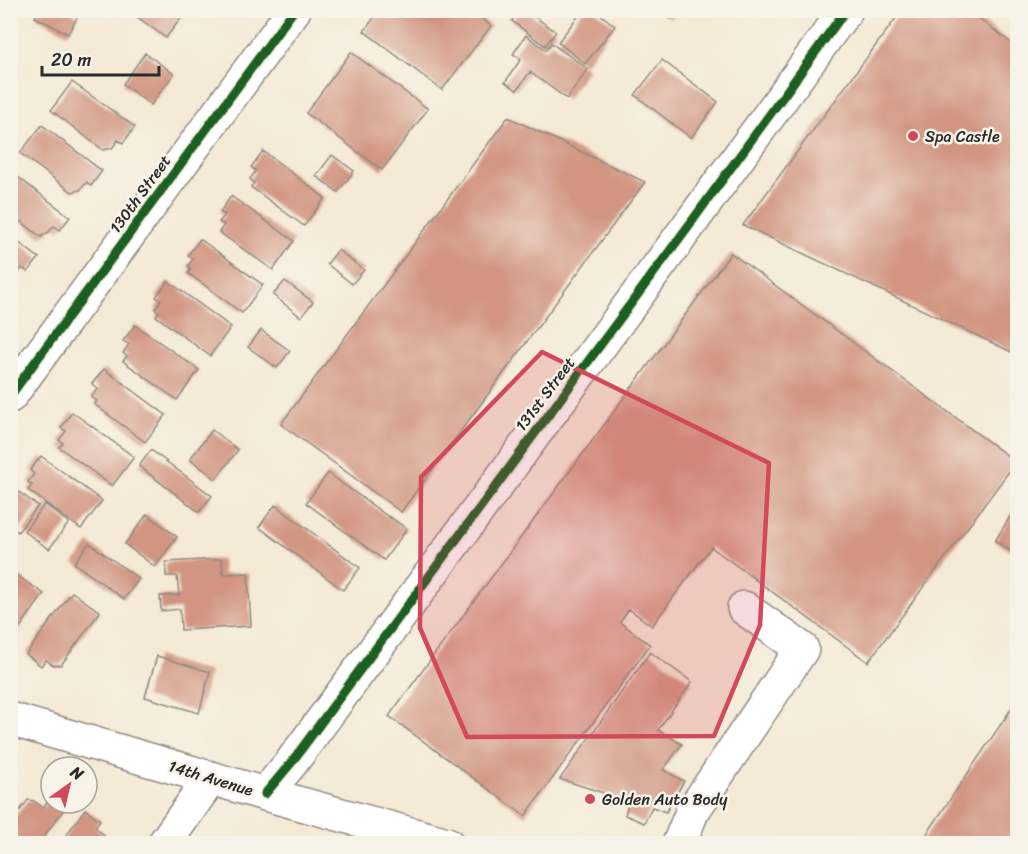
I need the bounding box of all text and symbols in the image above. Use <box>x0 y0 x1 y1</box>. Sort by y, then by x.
scale bar <box>42 39 159 77</box>
text: 20 m <box>51 44 91 76</box>
place label: Spa Castle <box>925 122 1000 151</box>
marker: Spa Castle <box>906 129 920 143</box>
street label: 130th Street <box>101 148 179 240</box>
street label: 131st Street <box>507 350 583 438</box>
street label: 14th Avenue <box>165 751 257 805</box>
north arrow <box>39 755 99 815</box>
text: N <box>64 757 91 789</box>
place label: Golden Auto Body <box>602 785 728 814</box>
marker: Golden Auto Body <box>583 792 597 806</box>

